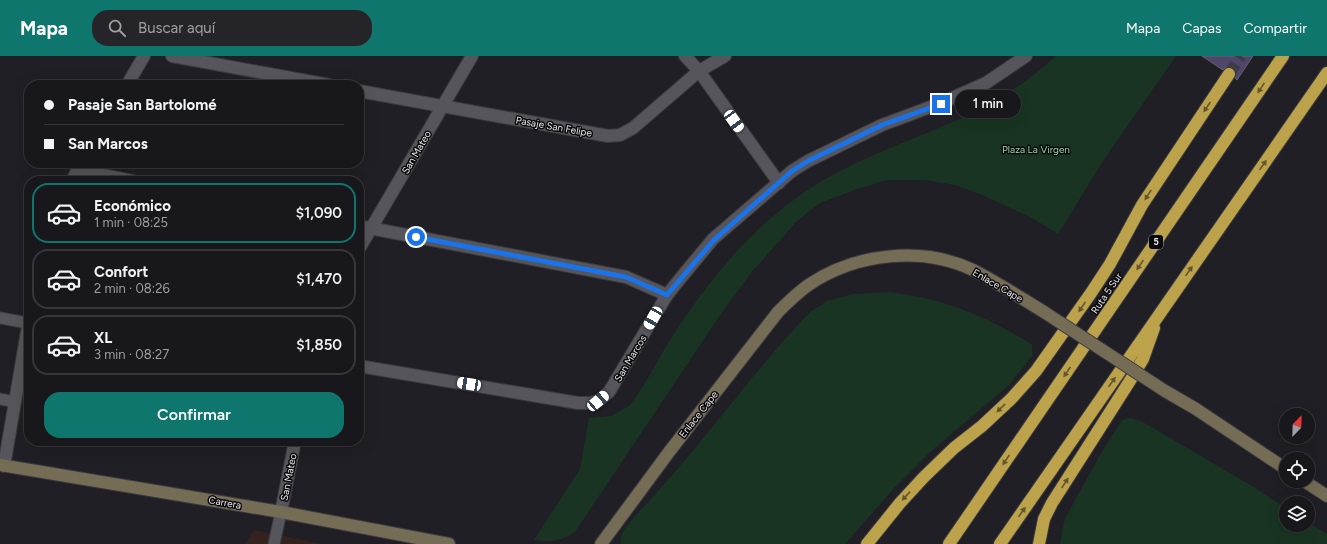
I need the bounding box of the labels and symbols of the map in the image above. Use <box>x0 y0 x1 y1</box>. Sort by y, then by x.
one-way arrow <box>1257 83 1265 93</box>
callout: 1 min <box>955 90 1021 118</box>
route end <box>932 95 950 113</box>
one-way arrow <box>1203 101 1211 112</box>
car <box>722 108 746 134</box>
street label: Pasaje San Felipe <box>515 113 594 140</box>
street label: San Mateo <box>399 128 434 176</box>
park label: Plaza La Virgen <box>1002 143 1070 156</box>
one-way arrow <box>1259 159 1267 170</box>
one-way arrow <box>1145 189 1152 201</box>
route start <box>407 228 425 246</box>
road number: 5 <box>1149 235 1163 249</box>
one-way arrow <box>1136 259 1144 270</box>
street label: Enlace Cape <box>970 266 1026 305</box>
one-way arrow <box>1185 266 1193 277</box>
street label: Ruta 5 Sur <box>1088 270 1125 316</box>
one-way arrow <box>1078 301 1086 312</box>
car <box>642 305 664 331</box>
street label: San Marcos <box>611 332 650 384</box>
one-way arrow <box>1063 366 1070 378</box>
car <box>456 376 482 392</box>
one-way arrow <box>1108 377 1116 387</box>
street label: Enlace Cape <box>676 388 721 440</box>
car <box>585 389 611 413</box>
one-way arrow <box>996 403 1006 413</box>
north arrow <box>1279 408 1315 444</box>
street label: San Mateo <box>278 452 299 502</box>
one-way arrow <box>1002 455 1010 465</box>
one-way arrow <box>1061 477 1068 489</box>
one-way arrow <box>902 492 911 501</box>
street label: Carrera <box>208 493 242 512</box>
one-way arrow <box>1018 507 1026 517</box>

